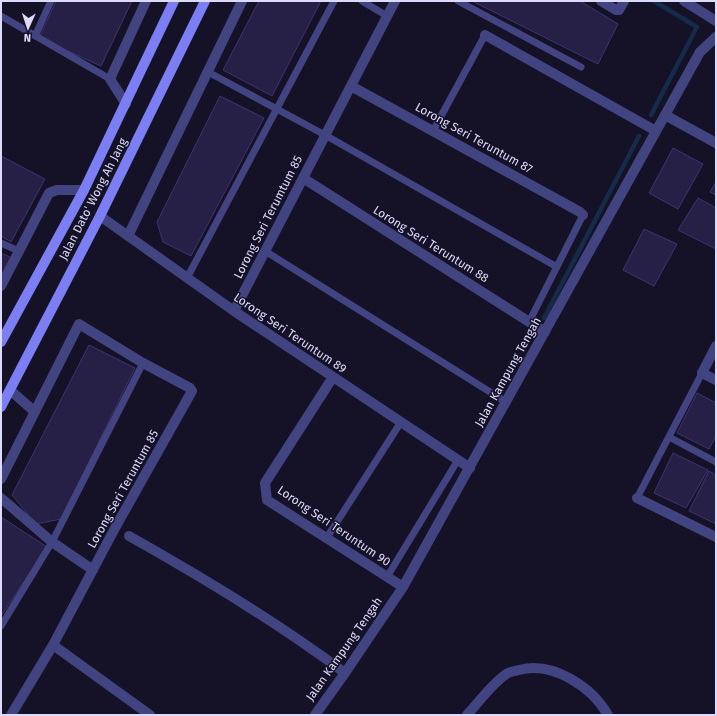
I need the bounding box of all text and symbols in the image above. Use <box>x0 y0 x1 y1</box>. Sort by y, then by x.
north arrow <box>8 8 48 48</box>
text: N <box>24 31 31 44</box>
street label: Lorong Seri Teruntum 87 <box>413 100 535 176</box>
street label: Jalan Dato' Wong Ah Jang <box>56 135 130 262</box>
street label: Lorong Seri Terumtum 85 <box>231 153 305 281</box>
street label: Lorong Seri Teruntum 88 <box>371 203 492 285</box>
street label: Lorong Seri Teruntum 89 <box>231 290 349 376</box>
street label: Jalan Kampung Tengah <box>472 315 544 429</box>
street label: Lorong Seri Teruntum 85 <box>85 428 161 550</box>
street label: Lorong Seri Teruntum 90 <box>275 483 393 569</box>
street label: Jalan Kampung Tengah <box>303 594 385 704</box>

